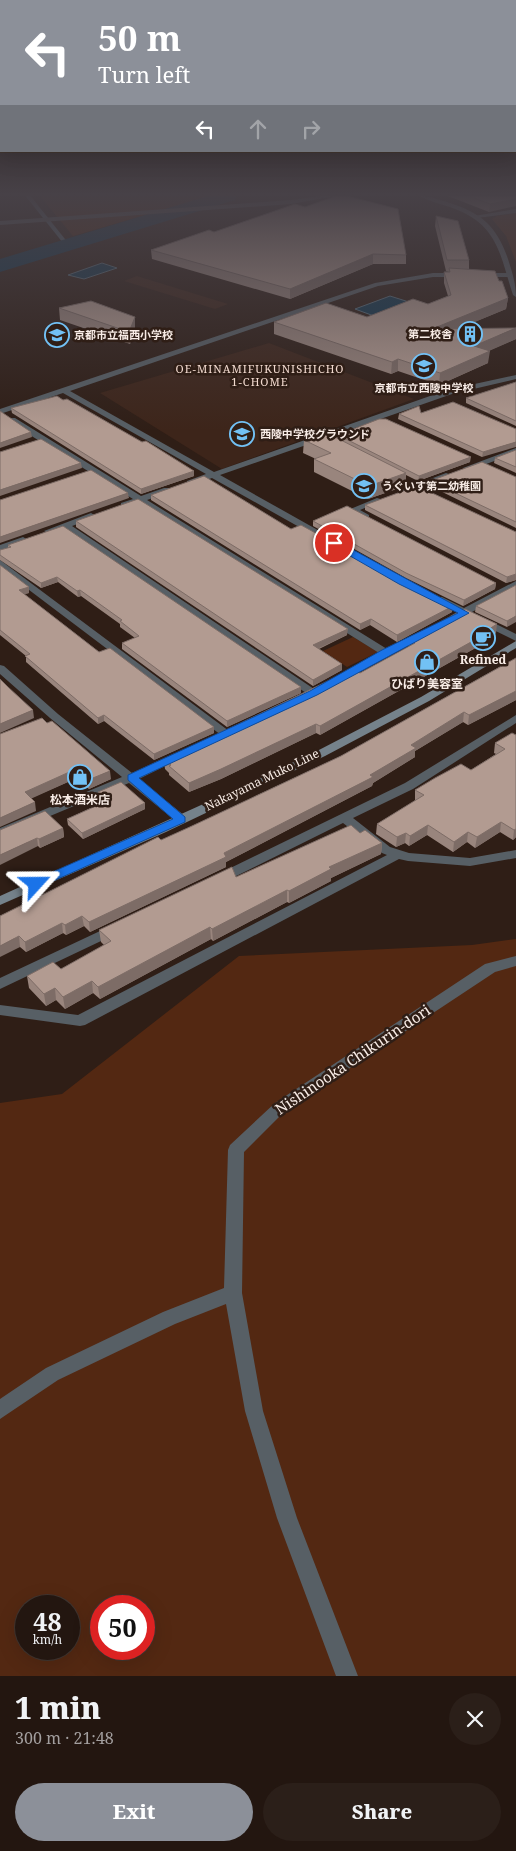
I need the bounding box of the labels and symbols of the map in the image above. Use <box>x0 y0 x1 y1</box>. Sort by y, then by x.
building icon: 第二校舎 <box>457 321 483 347</box>
school or university icon: 京都市立福西小学校 <box>44 322 70 348</box>
place label: 第二校舎 <box>408 326 453 341</box>
place label: 京都市立福西小学校 <box>74 327 173 342</box>
school or university icon: 京都市立西陵中学校 <box>411 353 437 379</box>
district label: OE-MINAMIFUKUNISHICHO 1-CHOME <box>175 361 345 389</box>
place label: 京都市立西陵中学校 <box>375 380 474 395</box>
school or university icon: 西陵中学校グラウンド <box>229 421 255 447</box>
place label: 西陵中学校グラウンド <box>260 426 370 441</box>
school or university icon: うぐいす第二幼稚園 <box>351 473 377 499</box>
place label: うぐいす第二幼稚園 <box>382 478 481 493</box>
pin <box>313 522 355 564</box>
cafe icon: Refined <box>470 625 496 651</box>
shop icon: ひばり美容室 <box>414 649 440 675</box>
place label: Refined <box>460 651 507 668</box>
place label: ひばり美容室 <box>391 675 463 692</box>
street label: Nakayama Muko Line <box>202 744 322 815</box>
shop icon: 松本酒米店 <box>67 764 93 790</box>
place label: 松本酒米店 <box>50 791 110 808</box>
position arrow <box>9 857 61 909</box>
street label: Nishinooka Chikurin-dori <box>271 1000 434 1119</box>
speed limit sign: 50 <box>90 1595 155 1660</box>

